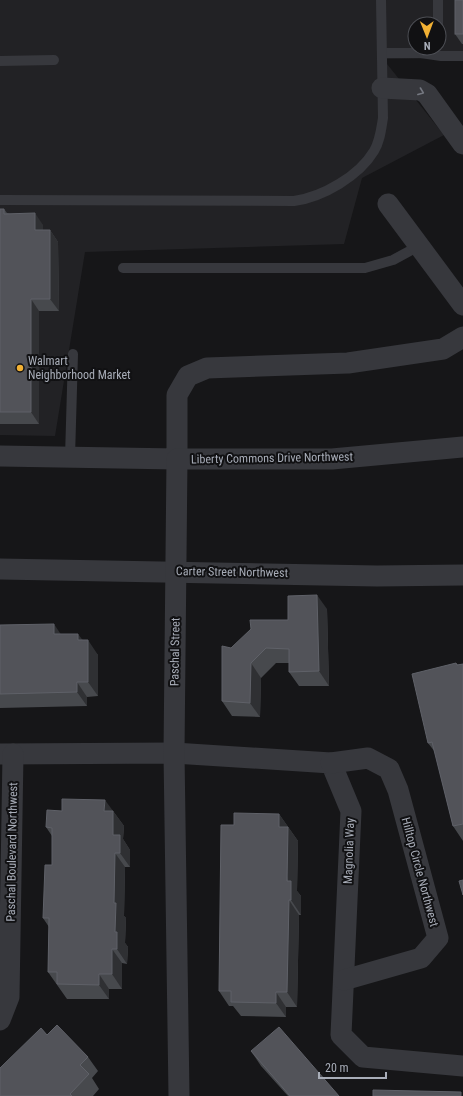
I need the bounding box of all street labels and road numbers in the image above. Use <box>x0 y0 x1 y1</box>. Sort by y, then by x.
street label: Liberty Commons Drive Northwest <box>191 450 354 466</box>
street label: Carter Street Northwest <box>176 564 289 580</box>
street label: Paschal Street <box>167 617 183 686</box>
street label: Paschal Boulevard Northwest <box>4 782 20 922</box>
street label: Hilltop Circle Northwest <box>399 816 441 929</box>
street label: Magnolia Way <box>341 818 357 884</box>

